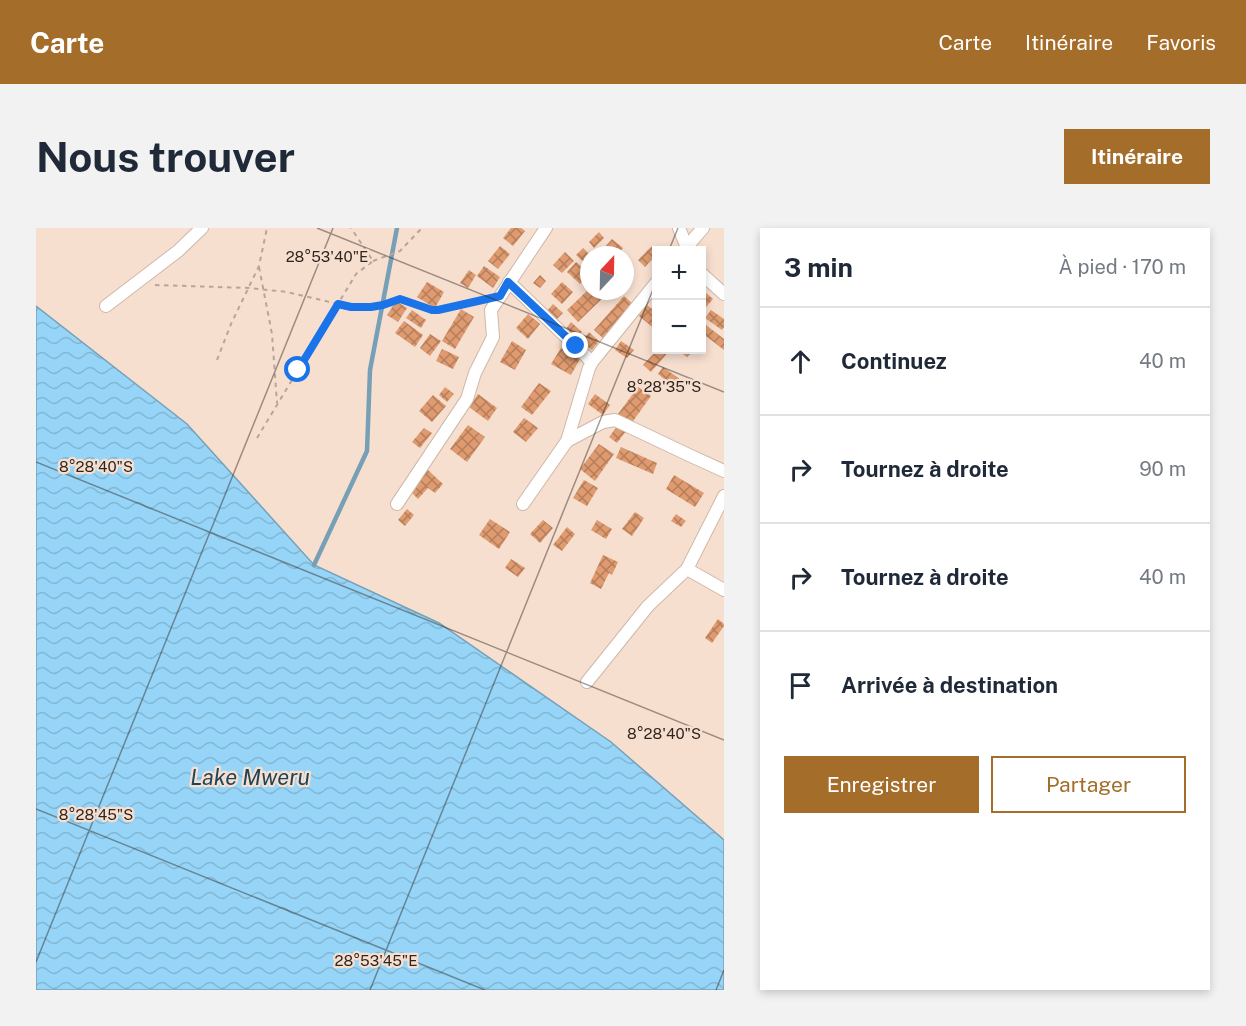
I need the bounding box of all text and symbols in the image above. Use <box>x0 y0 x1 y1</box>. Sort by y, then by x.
text: Carte <box>30 26 104 59</box>
text: Carte <box>938 30 992 55</box>
text: Itinéraire <box>1025 30 1113 55</box>
text: Favoris <box>1146 30 1216 55</box>
button: Itinéraire <box>1064 129 1210 184</box>
text: Nous trouver <box>36 132 295 181</box>
north arrow <box>580 246 634 300</box>
map controls <box>652 246 706 354</box>
button: + <box>652 246 706 300</box>
text: 28°53'40"E <box>286 248 368 265</box>
text: 3 min <box>784 252 853 283</box>
text: À pied · 170 m <box>1058 255 1186 279</box>
button: − <box>652 300 706 354</box>
route end <box>562 332 588 358</box>
icon: ahead <box>784 345 817 378</box>
text: Continuez <box>841 348 947 374</box>
text: 40 m <box>1139 349 1186 373</box>
route start <box>284 356 310 382</box>
text: 8°28'35"S <box>627 378 701 395</box>
icon: right <box>784 453 817 486</box>
text: Tournez à droite <box>841 456 1009 482</box>
text: 90 m <box>1139 457 1186 481</box>
text: 8°28'40"S <box>59 458 133 475</box>
icon: right <box>784 561 817 594</box>
text: Tournez à droite <box>841 564 1009 590</box>
text: 40 m <box>1139 565 1186 589</box>
icon: arrive <box>784 669 817 702</box>
text: Arrivée à destination <box>841 672 1058 698</box>
text: 8°28'40"S <box>627 725 701 742</box>
button: Enregistrer <box>784 756 979 813</box>
button: Partager <box>991 756 1186 813</box>
water label: Lake Mweru <box>190 764 310 790</box>
text: 8°28'45"S <box>59 806 133 823</box>
text: 28°53'45"E <box>335 952 417 969</box>

